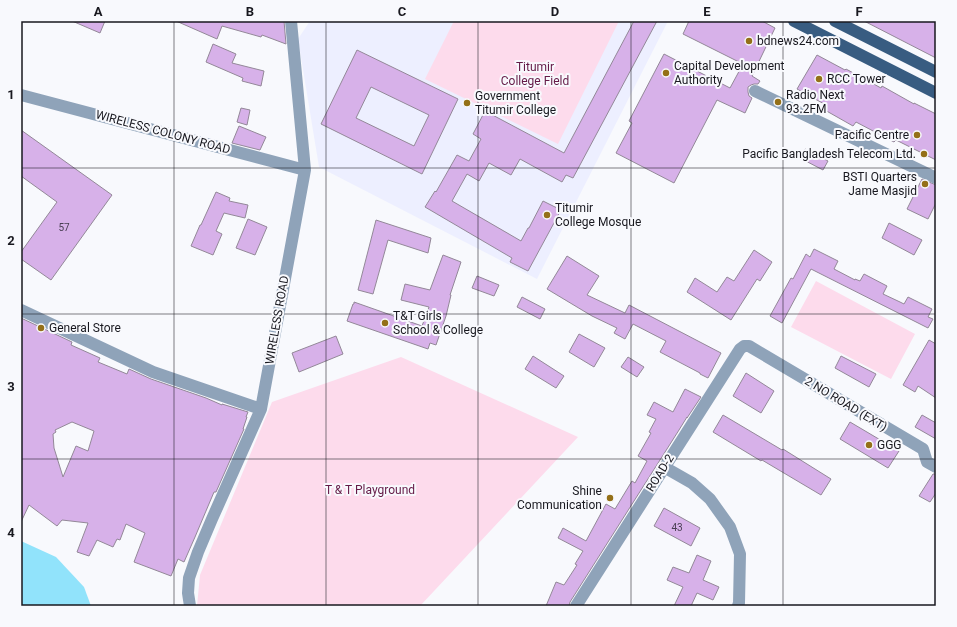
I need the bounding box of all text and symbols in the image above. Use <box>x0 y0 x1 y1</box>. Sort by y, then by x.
text: A <box>94 4 103 19</box>
text: B <box>246 4 254 19</box>
text: C <box>398 4 407 19</box>
text: D <box>551 4 559 19</box>
text: E <box>703 4 711 19</box>
text: F <box>855 4 863 19</box>
place label: bdnews24.com <box>757 34 839 48</box>
marker: bdnews24.com <box>744 36 754 46</box>
place label: Capital Development Authority <box>674 59 785 87</box>
park label: Titumir College Field <box>501 60 569 88</box>
marker: Capital Development Authority <box>661 68 671 78</box>
place label: RCC Tower <box>827 72 886 86</box>
marker: RCC Tower <box>814 74 824 84</box>
text: 1 <box>7 87 15 102</box>
place label: Radio Next 93.2FM <box>786 88 844 116</box>
place label: Government Titumir College <box>475 89 556 117</box>
marker: Radio Next 93.2FM <box>773 97 783 107</box>
marker: Government Titumir College <box>462 98 472 108</box>
street label: WIRELESS COLONY ROAD <box>94 107 232 157</box>
place label: Pacific Centre <box>835 128 909 142</box>
marker: Pacific Centre <box>912 130 922 140</box>
place label: Pacific Bangladesh Telecom Ltd. <box>742 147 916 161</box>
marker: Pacific Bangladesh Telecom Ltd. <box>919 149 929 159</box>
place label: BSTI Quarters Jame Masjid <box>843 170 917 198</box>
marker: BSTI Quarters Jame Masjid <box>920 179 930 189</box>
place label: Titumir College Mosque <box>555 201 641 229</box>
marker: Titumir College Mosque <box>542 210 552 220</box>
house number: 57 <box>58 222 70 233</box>
text: 2 <box>7 233 15 248</box>
street label: WIRELESS ROAD <box>262 274 292 365</box>
place label: T&T Girls School & College <box>393 309 483 337</box>
marker: T&T Girls School & College <box>380 318 390 328</box>
place label: General Store <box>49 321 121 335</box>
marker: General Store <box>36 323 46 333</box>
street label: 2 NO ROAD (EXT) <box>802 374 890 434</box>
text: 3 <box>7 379 15 394</box>
place label: GGG <box>877 438 902 452</box>
marker: GGG <box>864 440 874 450</box>
street label: ROAD-2 <box>643 452 677 494</box>
park label: T & T Playground <box>325 483 415 497</box>
place label: Shine Communication <box>517 484 602 512</box>
marker: Shine Communication <box>605 493 615 503</box>
house number: 43 <box>671 522 683 533</box>
text: 4 <box>7 525 15 540</box>

